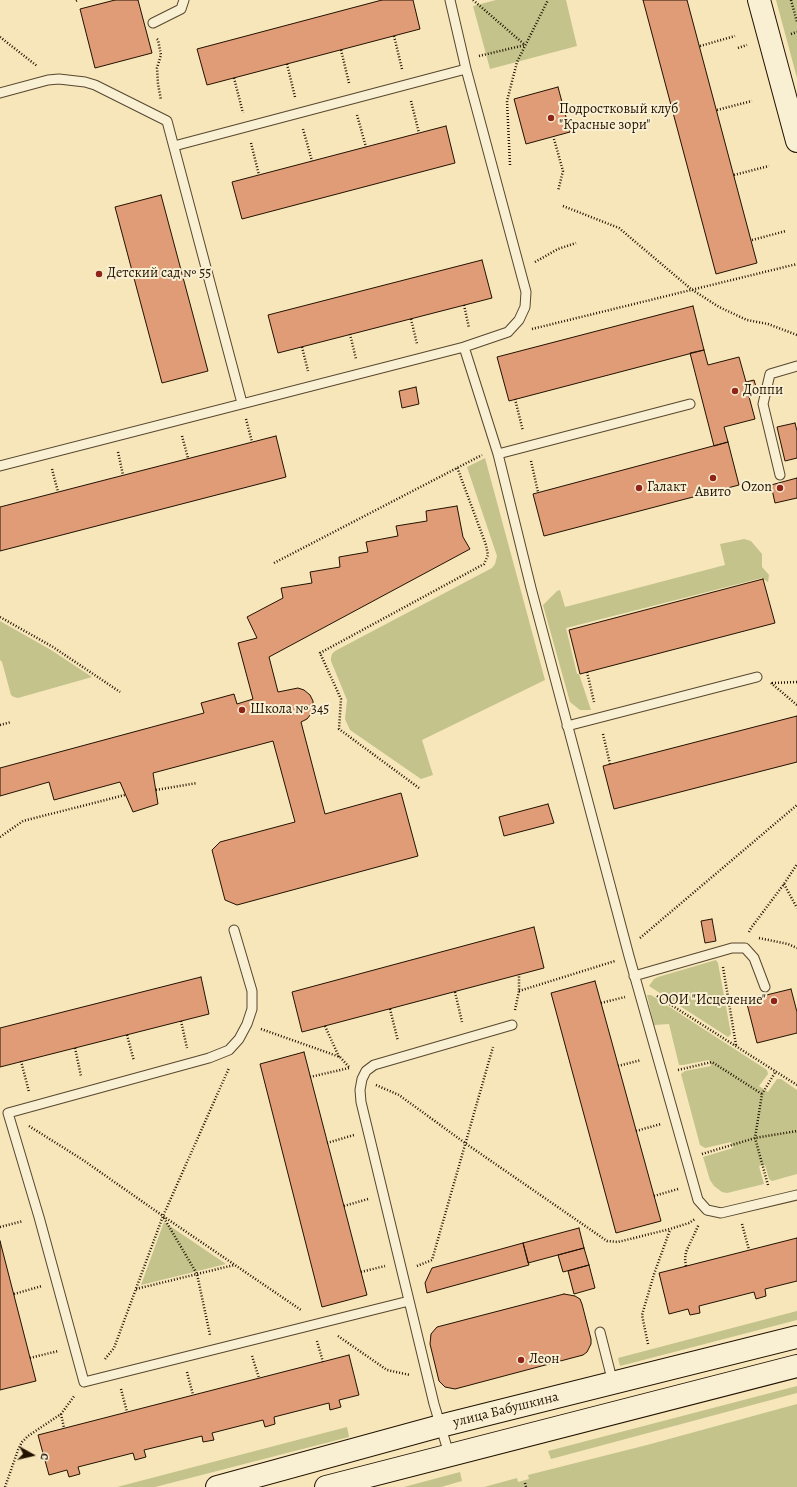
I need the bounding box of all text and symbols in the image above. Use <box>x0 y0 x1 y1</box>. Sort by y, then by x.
place label: Подростковый клуб "Красные зори" <box>559 102 678 134</box>
marker: Подростковый клуб "Красные зори" <box>546 113 556 123</box>
place label: Детский сад № 55 <box>107 266 211 282</box>
marker: Детский сад № 55 <box>94 269 104 279</box>
place label: Доппи <box>743 383 783 399</box>
marker: Доппи <box>730 386 740 396</box>
marker: Авито <box>708 473 718 483</box>
place label: Галакт <box>647 480 686 496</box>
place label: Ozon <box>741 480 772 496</box>
marker: Галакт <box>634 483 644 493</box>
marker: Ozon <box>775 483 785 493</box>
place label: Авито <box>695 485 731 501</box>
place label: Школа № 345 <box>250 702 329 718</box>
marker: Школа № 345 <box>237 705 247 715</box>
place label: ООИ "Исцеление" <box>659 993 766 1009</box>
marker: ООИ "Исцеление" <box>769 996 779 1006</box>
place label: Леон <box>529 1352 559 1368</box>
marker: Леон <box>516 1355 526 1365</box>
street label: улица Бабушкина <box>451 1389 561 1431</box>
north arrow <box>12 1435 52 1475</box>
text: С <box>36 1452 52 1461</box>

